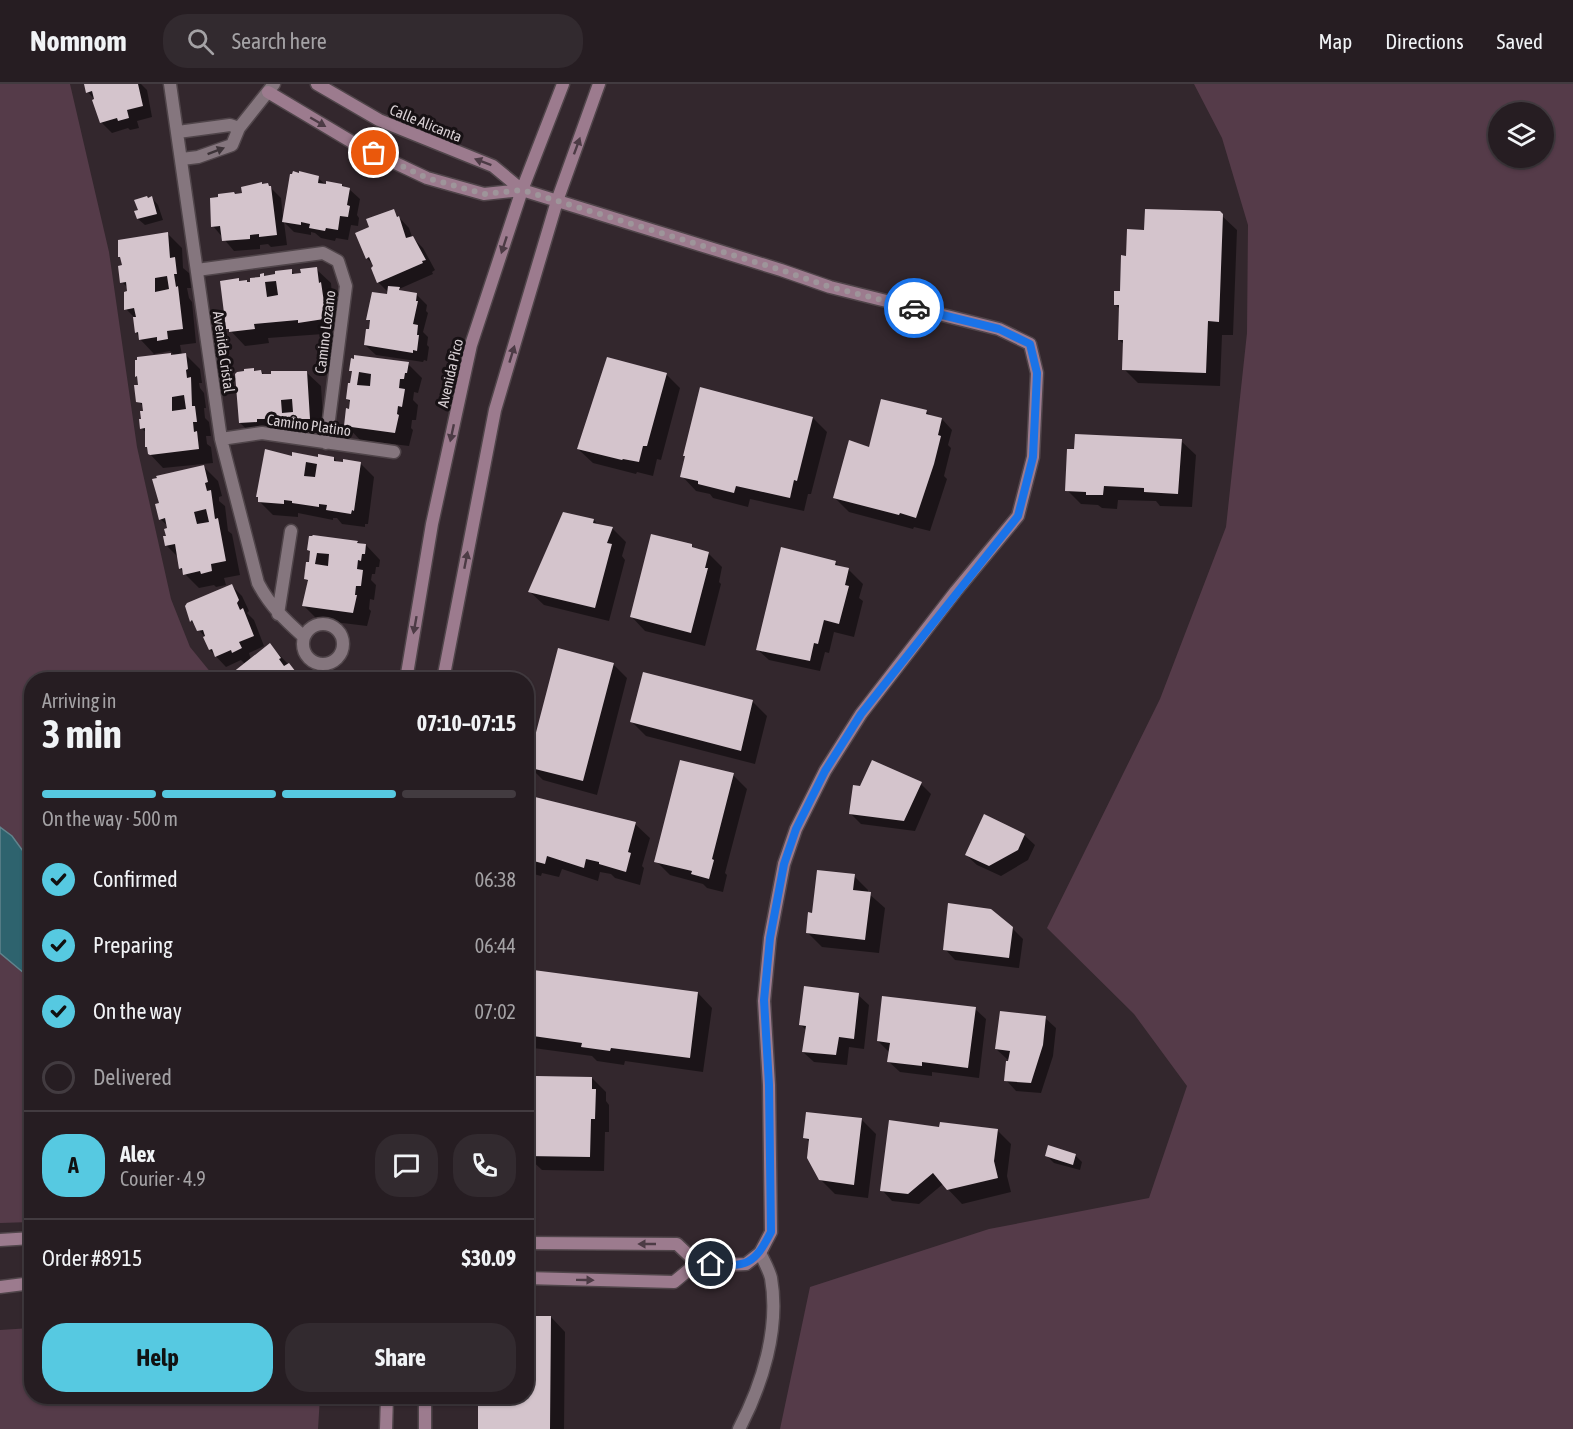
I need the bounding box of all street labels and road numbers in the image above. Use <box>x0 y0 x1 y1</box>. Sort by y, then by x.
street label: Calle Alicanta <box>387 101 465 145</box>
street label: Camino Lozano <box>311 289 339 375</box>
street label: Avenida Cristal <box>210 310 238 394</box>
street label: Avenida Pico <box>434 337 466 409</box>
street label: Camino Platino <box>266 411 352 439</box>

